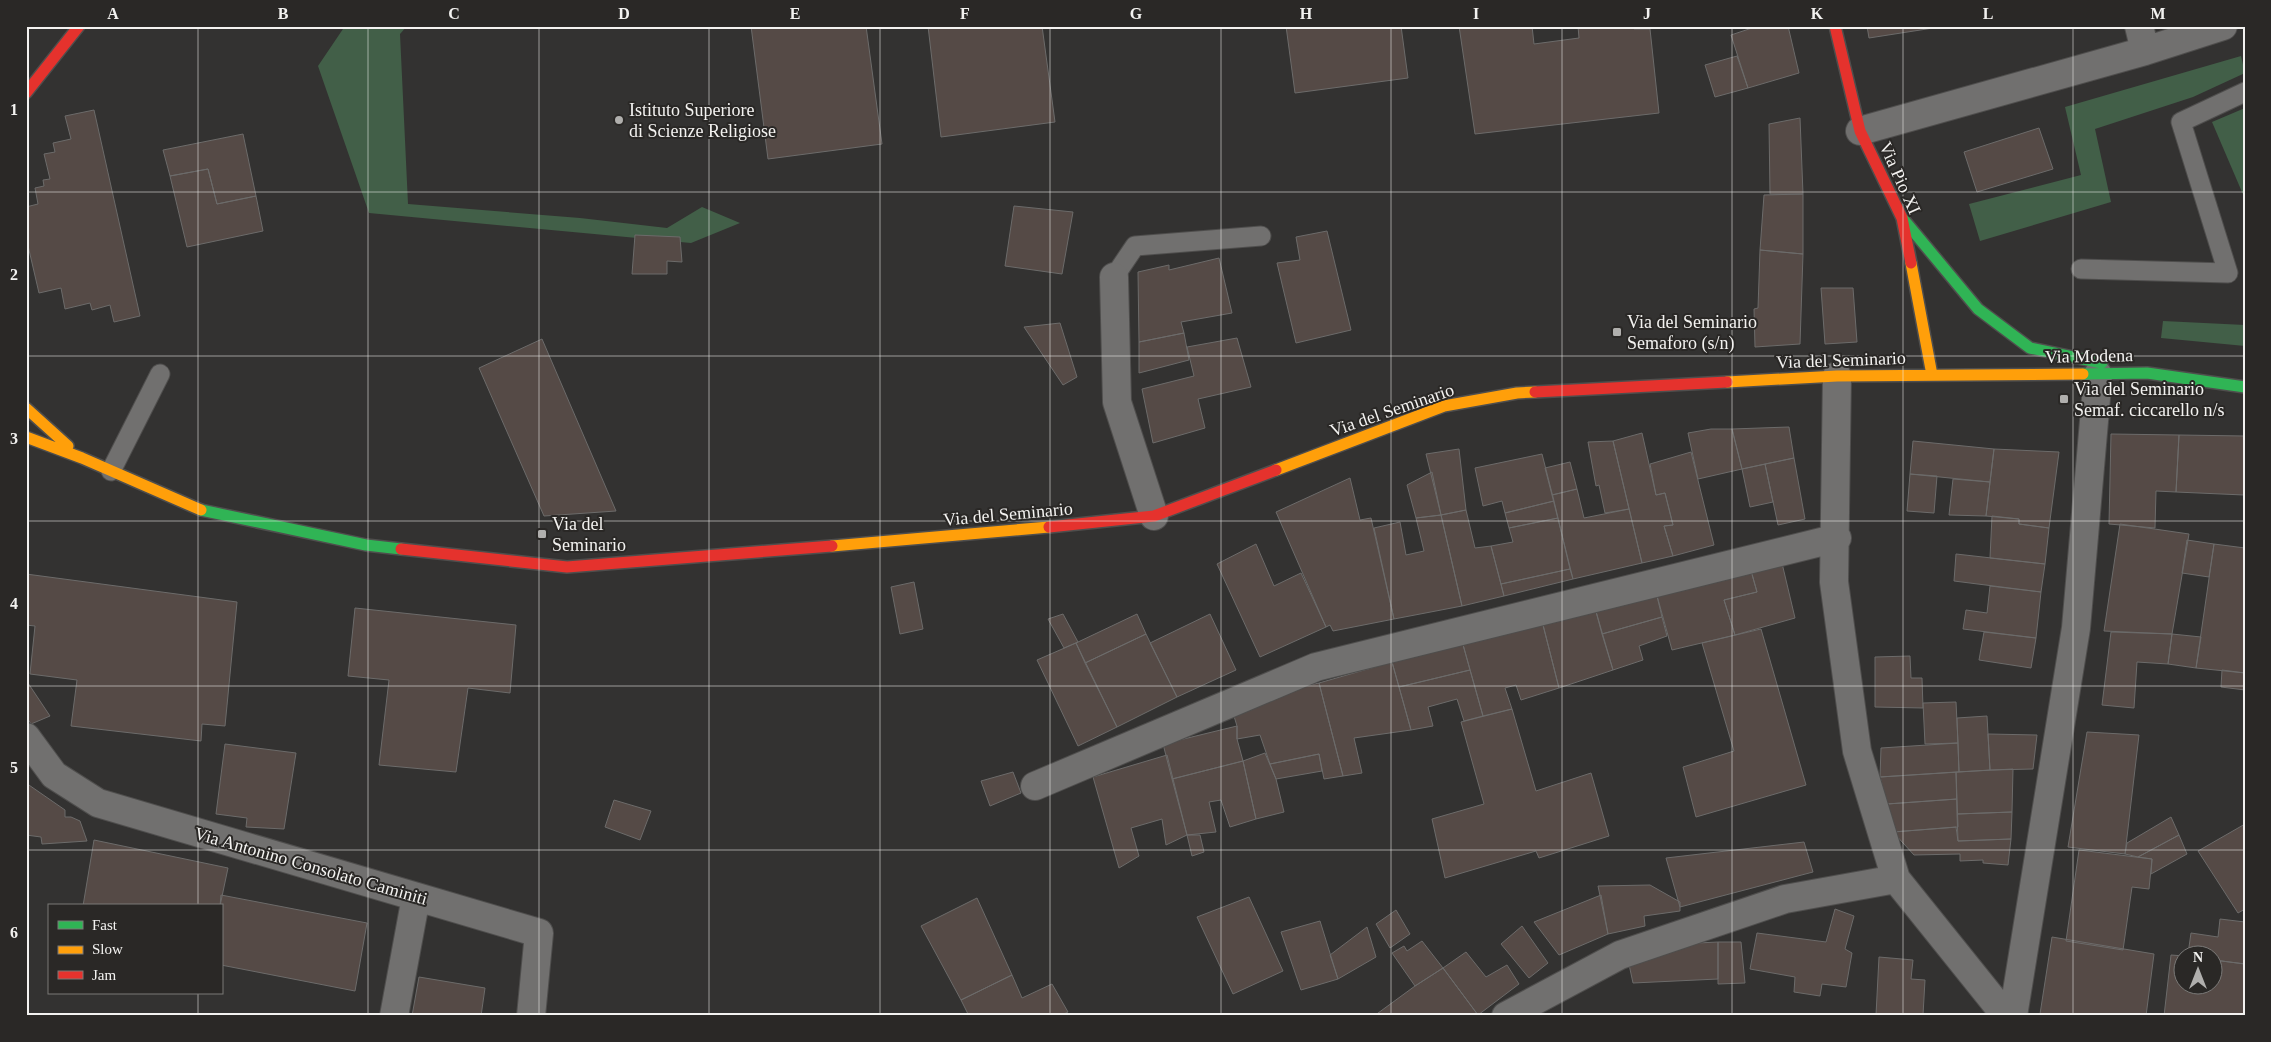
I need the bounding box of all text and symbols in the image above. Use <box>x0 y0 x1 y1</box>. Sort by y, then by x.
text: A <box>107 5 119 22</box>
text: B <box>278 5 289 22</box>
text: C <box>448 5 460 22</box>
text: D <box>618 5 630 22</box>
text: E <box>790 5 800 22</box>
text: F <box>960 5 970 22</box>
text: G <box>1130 5 1143 22</box>
text: H <box>1300 5 1313 22</box>
text: I <box>1473 5 1479 22</box>
text: J <box>1643 5 1651 22</box>
text: K <box>1811 5 1824 22</box>
text: L <box>1983 5 1993 22</box>
text: M <box>2150 5 2166 22</box>
place label: Istituto Superiore di Scienze Religiose <box>629 100 776 141</box>
text: 1 <box>10 101 18 118</box>
marker: Istituto Superiore di Scienze Religiose <box>613 114 625 126</box>
street label: Via Pio XI <box>1875 139 1925 217</box>
text: 2 <box>10 266 18 283</box>
place label: Via del Seminario Semaforo (s/n) <box>1627 312 1757 354</box>
marker: Via del Seminario Semaforo (s/n) <box>1611 326 1623 338</box>
street label: Via Modena <box>2045 345 2133 367</box>
street label: Via del Seminario <box>1776 348 1906 372</box>
street label: Via del Seminario <box>1327 379 1457 441</box>
place label: Via del Seminario Semaf. ciccarello n/s <box>2074 379 2224 420</box>
marker: Via del Seminario Semaf. ciccarello n/s <box>2058 393 2070 405</box>
text: 3 <box>10 430 18 447</box>
street label: Via del Seminario <box>942 498 1074 530</box>
place label: Via del Seminario <box>552 514 626 555</box>
marker: Via del Seminario <box>536 528 548 540</box>
text: 4 <box>10 595 18 612</box>
text: 5 <box>10 759 18 776</box>
street label: Via Antonino Consolato Caminiti <box>192 823 430 909</box>
legend <box>48 904 222 994</box>
text: Fast <box>92 917 118 933</box>
text: 6 <box>10 924 18 941</box>
text: Slow <box>92 941 123 957</box>
north arrow <box>2174 944 2224 994</box>
text: N <box>2193 950 2203 965</box>
text: Jam <box>92 967 116 983</box>

